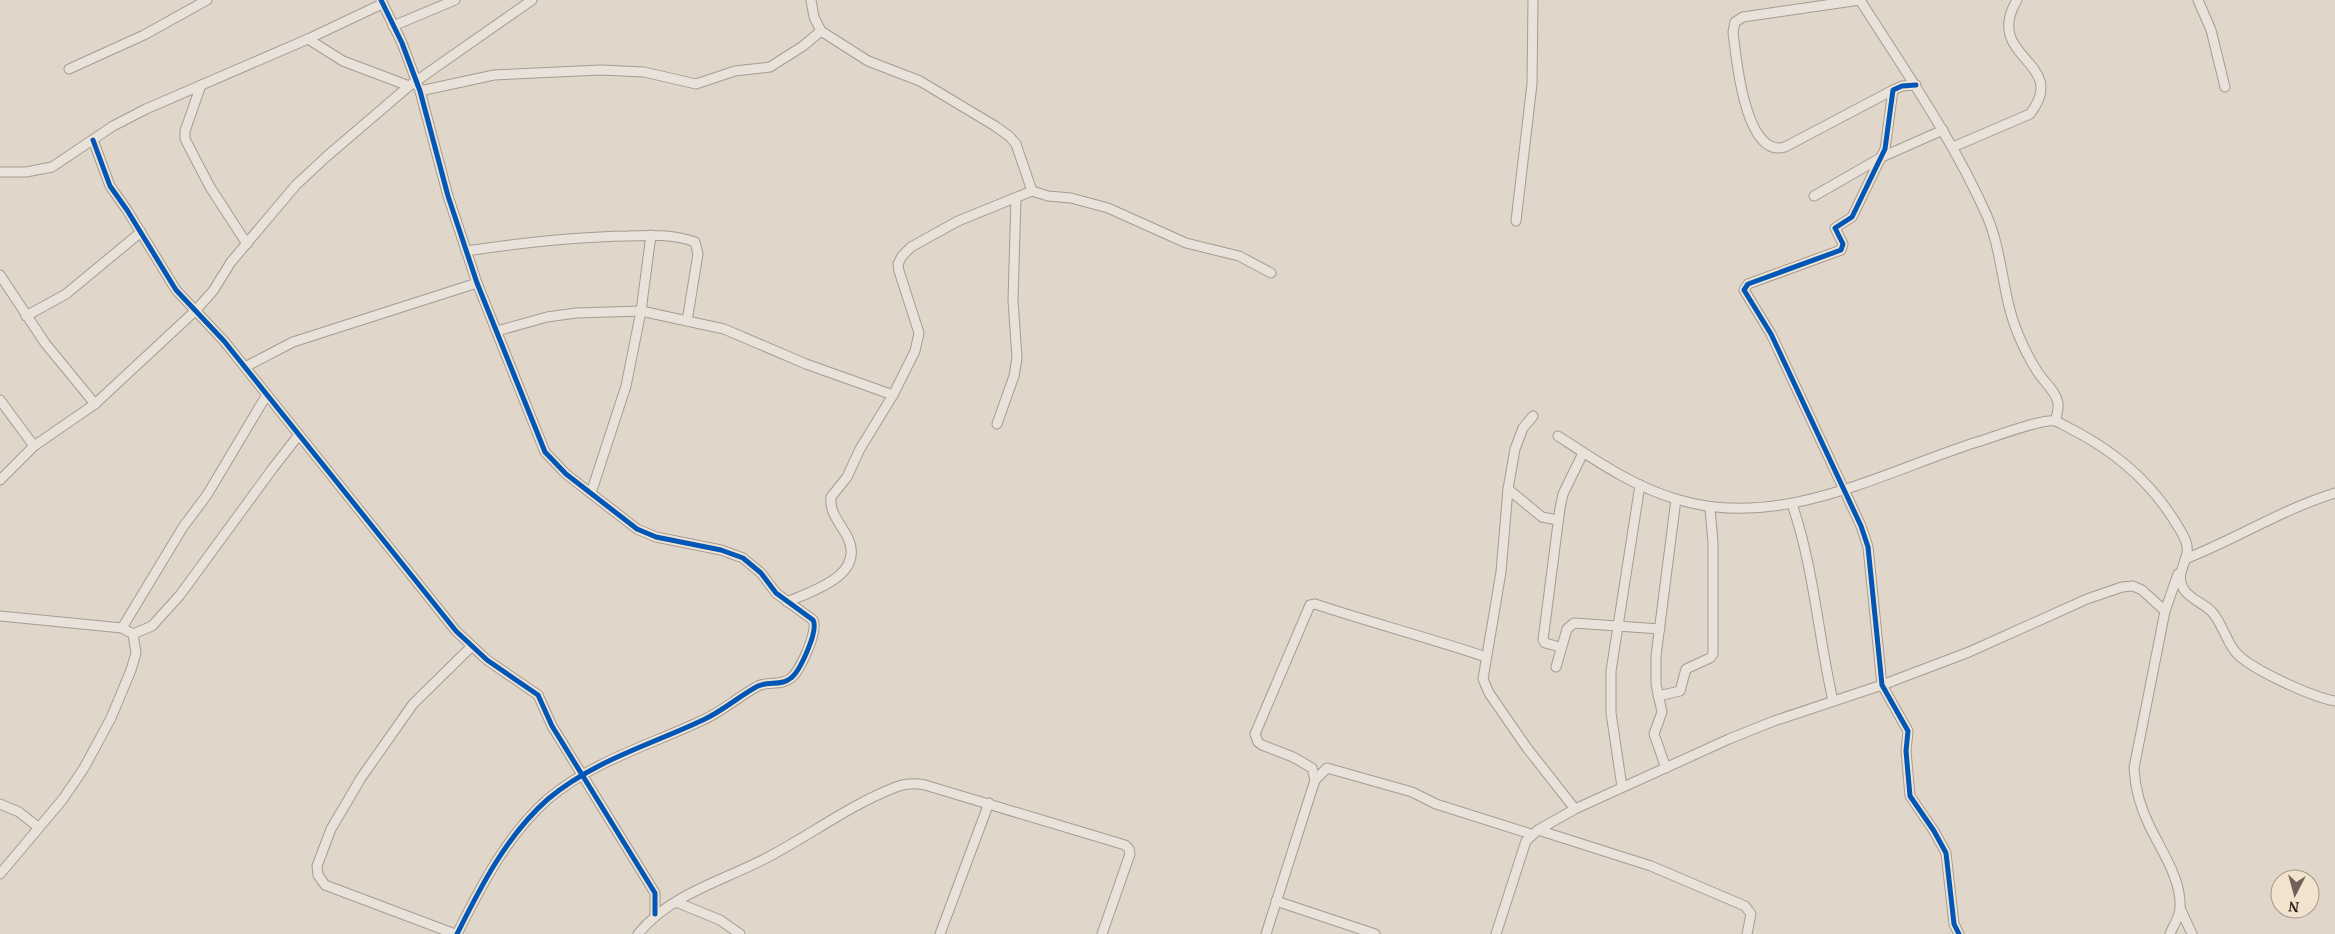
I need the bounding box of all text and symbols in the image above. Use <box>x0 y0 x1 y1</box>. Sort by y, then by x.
north arrow <box>2270 869 2320 919</box>
text: N <box>2287 897 2300 917</box>

